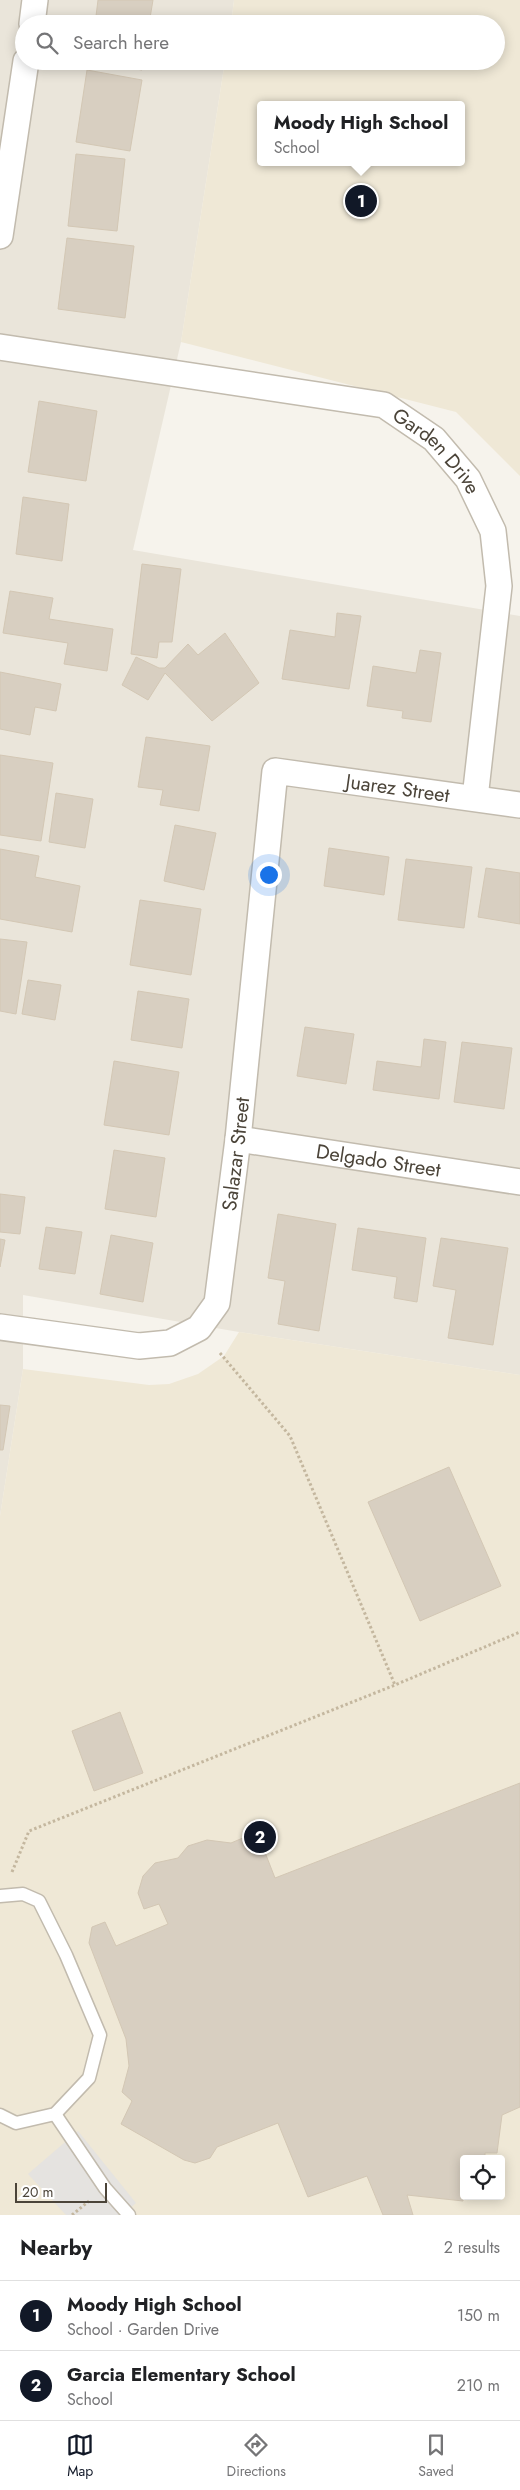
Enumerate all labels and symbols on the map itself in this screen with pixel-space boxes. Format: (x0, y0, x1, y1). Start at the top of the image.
pin: 1 (345, 182, 377, 220)
street label: Garden Drive (387, 400, 488, 499)
street label: Juarez Street (341, 766, 452, 810)
your location (256, 862, 282, 888)
street label: Salazar Street (214, 1096, 257, 1213)
street label: Delgado Street (314, 1137, 443, 1184)
pin: 2 (244, 1818, 276, 1856)
scale bar (15, 2180, 108, 2203)

